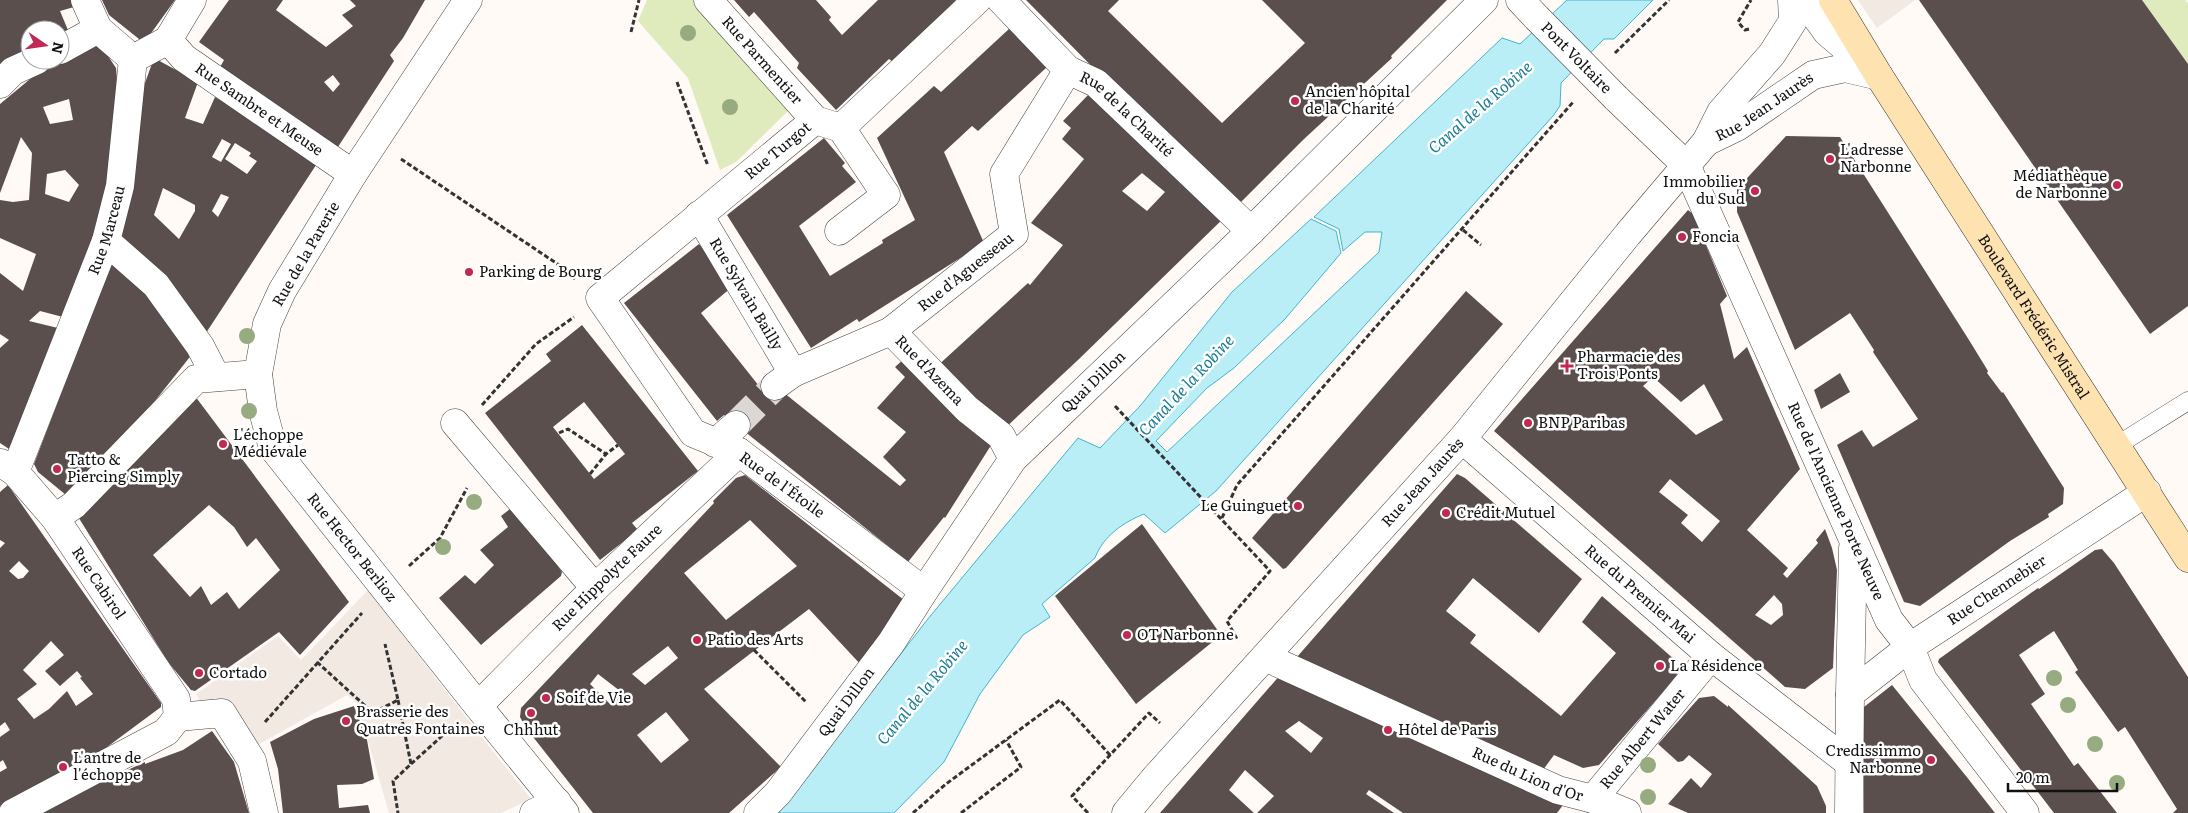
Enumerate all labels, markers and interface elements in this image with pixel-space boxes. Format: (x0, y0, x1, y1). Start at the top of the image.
street label: Rue Parmentier (717, 10, 809, 109)
street label: Pont Voltaire (1537, 16, 1618, 98)
north arrow (20, 20, 70, 70)
text: N (48, 40, 70, 56)
water label: Canal de la Robine (1422, 54, 1537, 158)
street label: Rue Sambre et Meuse (191, 56, 329, 161)
street label: Rue de la Charité (1076, 64, 1180, 162)
street label: Rue Jean Jaurès (1711, 65, 1817, 146)
place label: Ancien hôpital de la Charité (1305, 79, 1410, 119)
marker: Ancien hôpital de la Charité (1289, 95, 1301, 107)
street label: Rue Turgot (739, 115, 815, 184)
place label: L'adresse Narbonne (1840, 137, 1912, 177)
marker: L'adresse Narbonne (1824, 153, 1836, 165)
place label: Médiathèque de Narbonne (2013, 163, 2107, 203)
place label: Immobilier du Sud (1663, 169, 1745, 209)
marker: Médiathèque de Narbonne (2111, 179, 2123, 191)
street label: Rue Marceau (81, 182, 130, 278)
marker: Immobilier du Sud (1749, 185, 1761, 197)
street label: Rue de la Parerie (265, 196, 344, 310)
place label: Foncia (1692, 224, 1741, 247)
street label: Rue d'Aguesseau (912, 225, 1018, 316)
street label: Boulevard Frédéric Mistral (1973, 229, 2096, 403)
marker: Foncia (1676, 231, 1688, 243)
street label: Rue Sylvain Bailly (705, 232, 790, 354)
place label: Parking de Bourg (479, 259, 602, 282)
marker: Parking de Bourg (463, 266, 475, 278)
water label: Canal de la Robine (1132, 328, 1239, 440)
street label: Rue d'Azema (891, 329, 971, 410)
street label: Quai Dillon (1055, 344, 1130, 418)
place label: Pharmacie des Trois Ponts (1577, 344, 1680, 384)
marker: Pharmacie des Trois Ponts (1561, 360, 1573, 372)
street label: Rue de l'Ancienne Porte Neuve (1783, 398, 1892, 604)
place label: BNP Paribas (1538, 410, 1625, 433)
marker: BNP Paribas (1522, 417, 1534, 429)
place label: L'échoppe Médiévale (233, 422, 307, 462)
street label: Rue Jean Jaurès (1375, 432, 1468, 531)
marker: L'échoppe Médiévale (217, 438, 229, 450)
street label: Rue de l'Étoile (735, 445, 831, 523)
place label: Tatto & Piercing Simply (67, 447, 180, 487)
marker: Tatto & Piercing Simply (51, 463, 63, 475)
street label: Rue Hector Berlioz (303, 487, 404, 606)
place label: Le Guinguet (1200, 493, 1288, 516)
marker: Le Guinguet (1292, 500, 1304, 512)
place label: Crédit Mutuel (1456, 500, 1555, 523)
marker: Crédit Mutuel (1440, 507, 1452, 519)
street label: Rue Hippolyte Faure (546, 518, 666, 636)
street label: Rue du Premier Mai (1580, 538, 1702, 648)
street label: Rue Cabirol (67, 541, 132, 623)
street label: Rue Chennebier (1942, 548, 2050, 630)
place label: OT Narbonne (1137, 622, 1234, 645)
place label: Patio des Arts (707, 627, 803, 650)
marker: OT Narbonne (1121, 629, 1133, 641)
water label: Canal de la Robine (870, 633, 973, 749)
marker: Patio des Arts (691, 634, 703, 646)
place label: La Résidence (1670, 653, 1762, 676)
place label: Cortado (209, 660, 267, 683)
marker: La Résidence (1654, 660, 1666, 672)
street label: Quai Dillon (811, 662, 879, 741)
marker: Cortado (193, 667, 205, 679)
street label: Rue Albert Water (1593, 683, 1690, 793)
place label: Soif de Vie (556, 685, 631, 708)
marker: Soif de Vie (540, 692, 552, 704)
place label: Brasserie des Quatres Fontaines (356, 699, 485, 739)
marker: Chhhut (525, 707, 537, 719)
marker: Brasserie des Quatres Fontaines (340, 715, 352, 727)
place label: Chhhut (504, 717, 558, 740)
place label: Hôtel de Paris (1398, 717, 1496, 740)
marker: Hôtel de Paris (1382, 724, 1394, 736)
place label: Credissimmo Narbonne (1825, 738, 1921, 778)
street label: Rue du Lion d'Or (1469, 740, 1586, 806)
place label: L'antre de l'échoppe (73, 745, 142, 785)
marker: Credissimmo Narbonne (1925, 754, 1937, 766)
scale bar (2008, 760, 2117, 792)
marker: L'antre de l'échoppe (57, 761, 69, 773)
text: 20 m (2016, 765, 2050, 788)

